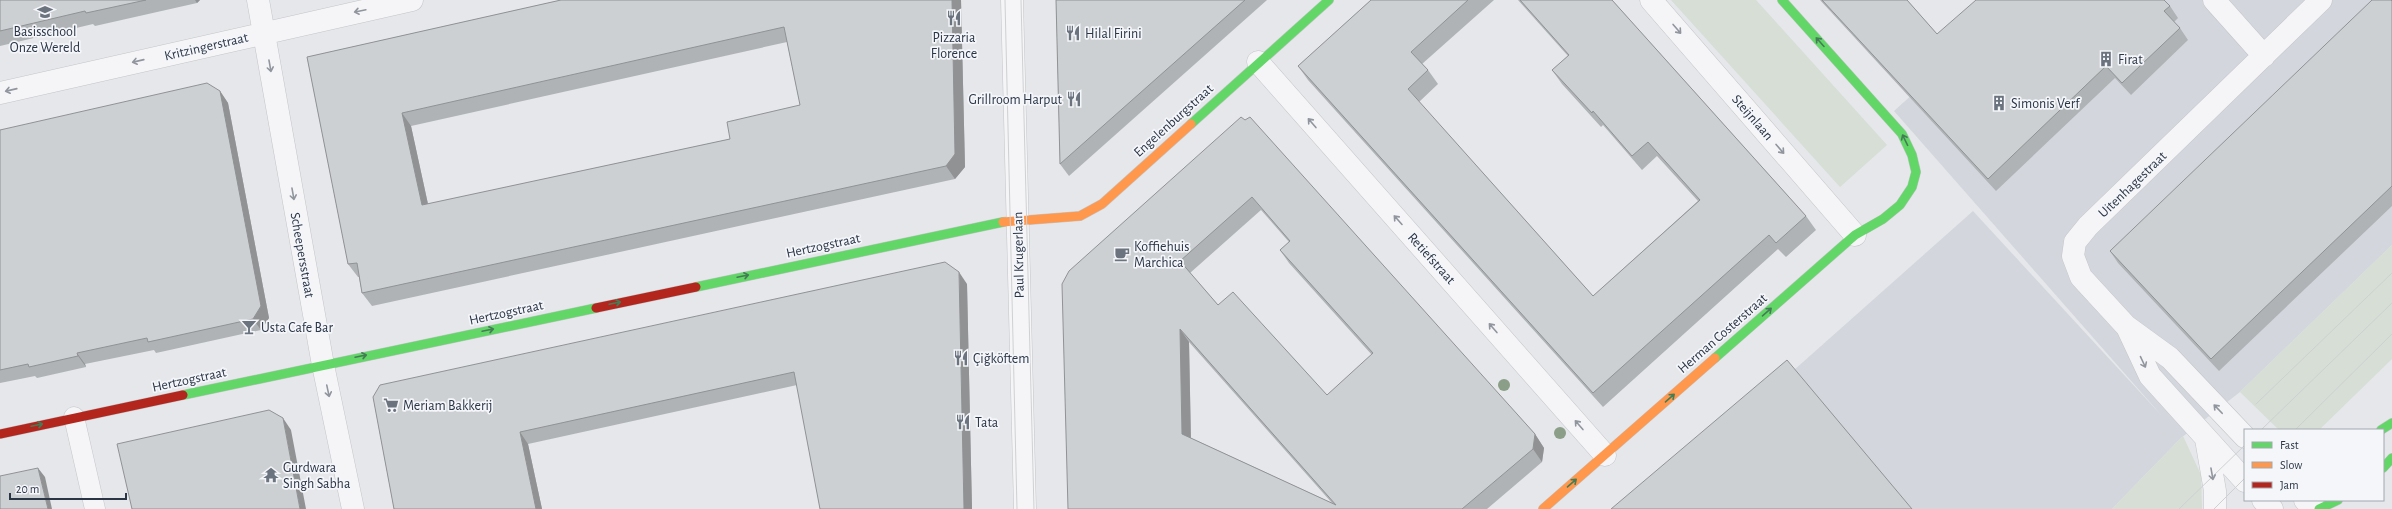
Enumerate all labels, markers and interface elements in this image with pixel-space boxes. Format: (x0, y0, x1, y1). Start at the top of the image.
school or university icon: Basisschool Onze Wereld (36, 3, 54, 21)
one-way arrow (354, 8, 367, 16)
restaurant icon: Pizzaria Florence (945, 9, 963, 27)
restaurant icon: Hilal Firini (1064, 24, 1082, 42)
one-way arrow (1672, 24, 1681, 35)
place label: Basisschool Onze Wereld (10, 25, 80, 55)
place label: Hilal Firini (1085, 27, 1142, 41)
street label: Kritzingerstraat (163, 30, 250, 63)
place label: Pizzaria Florence (931, 31, 977, 61)
one-way arrow (1815, 37, 1824, 47)
building icon: Firat (2097, 50, 2115, 68)
place label: Firat (2118, 53, 2143, 67)
one-way arrow (131, 58, 144, 66)
one-way arrow (266, 59, 274, 72)
street label: Engelenburgstraat (1131, 81, 1216, 160)
one-way arrow (5, 87, 18, 95)
restaurant icon: Grillroom Harput (1065, 90, 1083, 108)
street label: Steijnlaan (1729, 92, 1776, 143)
place label: Grillroom Harput (969, 93, 1063, 107)
building icon: Simonis Verf (1990, 94, 2008, 112)
place label: Simonis Verf (2011, 97, 2080, 111)
one-way arrow (1307, 117, 1316, 128)
one-way arrow (1901, 134, 1908, 146)
one-way arrow (1776, 143, 1785, 154)
street label: Uitenhagestraat (2096, 149, 2170, 221)
one-way arrow (289, 187, 297, 200)
street label: Scheepersstraat (288, 211, 317, 300)
street label: Paul Krugerlaan (1011, 211, 1027, 298)
one-way arrow (1393, 215, 1403, 225)
street label: Retiefstraat (1405, 230, 1458, 287)
street label: Hertzogstraat (785, 231, 862, 261)
place label: Koffiehuis Marchica (1134, 240, 1189, 270)
cafe icon: Koffiehuis Marchica (1113, 245, 1131, 263)
one-way arrow (736, 272, 749, 280)
street label: Herman Costerstraat (1675, 291, 1770, 376)
street label: Hertzogstraat (468, 298, 545, 328)
one-way arrow (608, 299, 621, 307)
one-way arrow (1762, 307, 1773, 316)
bar icon: Usta Cafe Bar (240, 318, 258, 336)
place label: Usta Cafe Bar (261, 321, 333, 335)
one-way arrow (1489, 323, 1498, 333)
one-way arrow (481, 325, 494, 333)
restaurant icon: Çiğköftem (952, 349, 970, 367)
one-way arrow (354, 352, 367, 360)
place label: Çiğköftem (973, 352, 1030, 366)
one-way arrow (2140, 355, 2147, 367)
street label: Hertzogstraat (151, 365, 228, 395)
one-way arrow (325, 384, 333, 397)
one-way arrow (1665, 393, 1675, 402)
supermarket icon: Meriam Bakkerij (382, 396, 400, 414)
place label: Meriam Bakkerij (403, 399, 493, 413)
one-way arrow (2213, 404, 2222, 414)
restaurant icon: Tata (954, 413, 972, 431)
place label: Tata (975, 416, 999, 430)
one-way arrow (30, 421, 43, 429)
one-way arrow (1575, 421, 1584, 431)
legend (2244, 429, 2384, 501)
text: Fast (2280, 439, 2299, 451)
text: Slow (2280, 459, 2302, 471)
place label: Gurdwara Singh Sabha (283, 461, 351, 491)
temple icon: Gurdwara Singh Sabha (262, 466, 280, 484)
one-way arrow (2209, 467, 2217, 480)
scale bar (10, 475, 126, 501)
one-way arrow (1567, 479, 1577, 488)
text: Jam (2280, 479, 2299, 491)
text: 20 m (16, 483, 39, 495)

